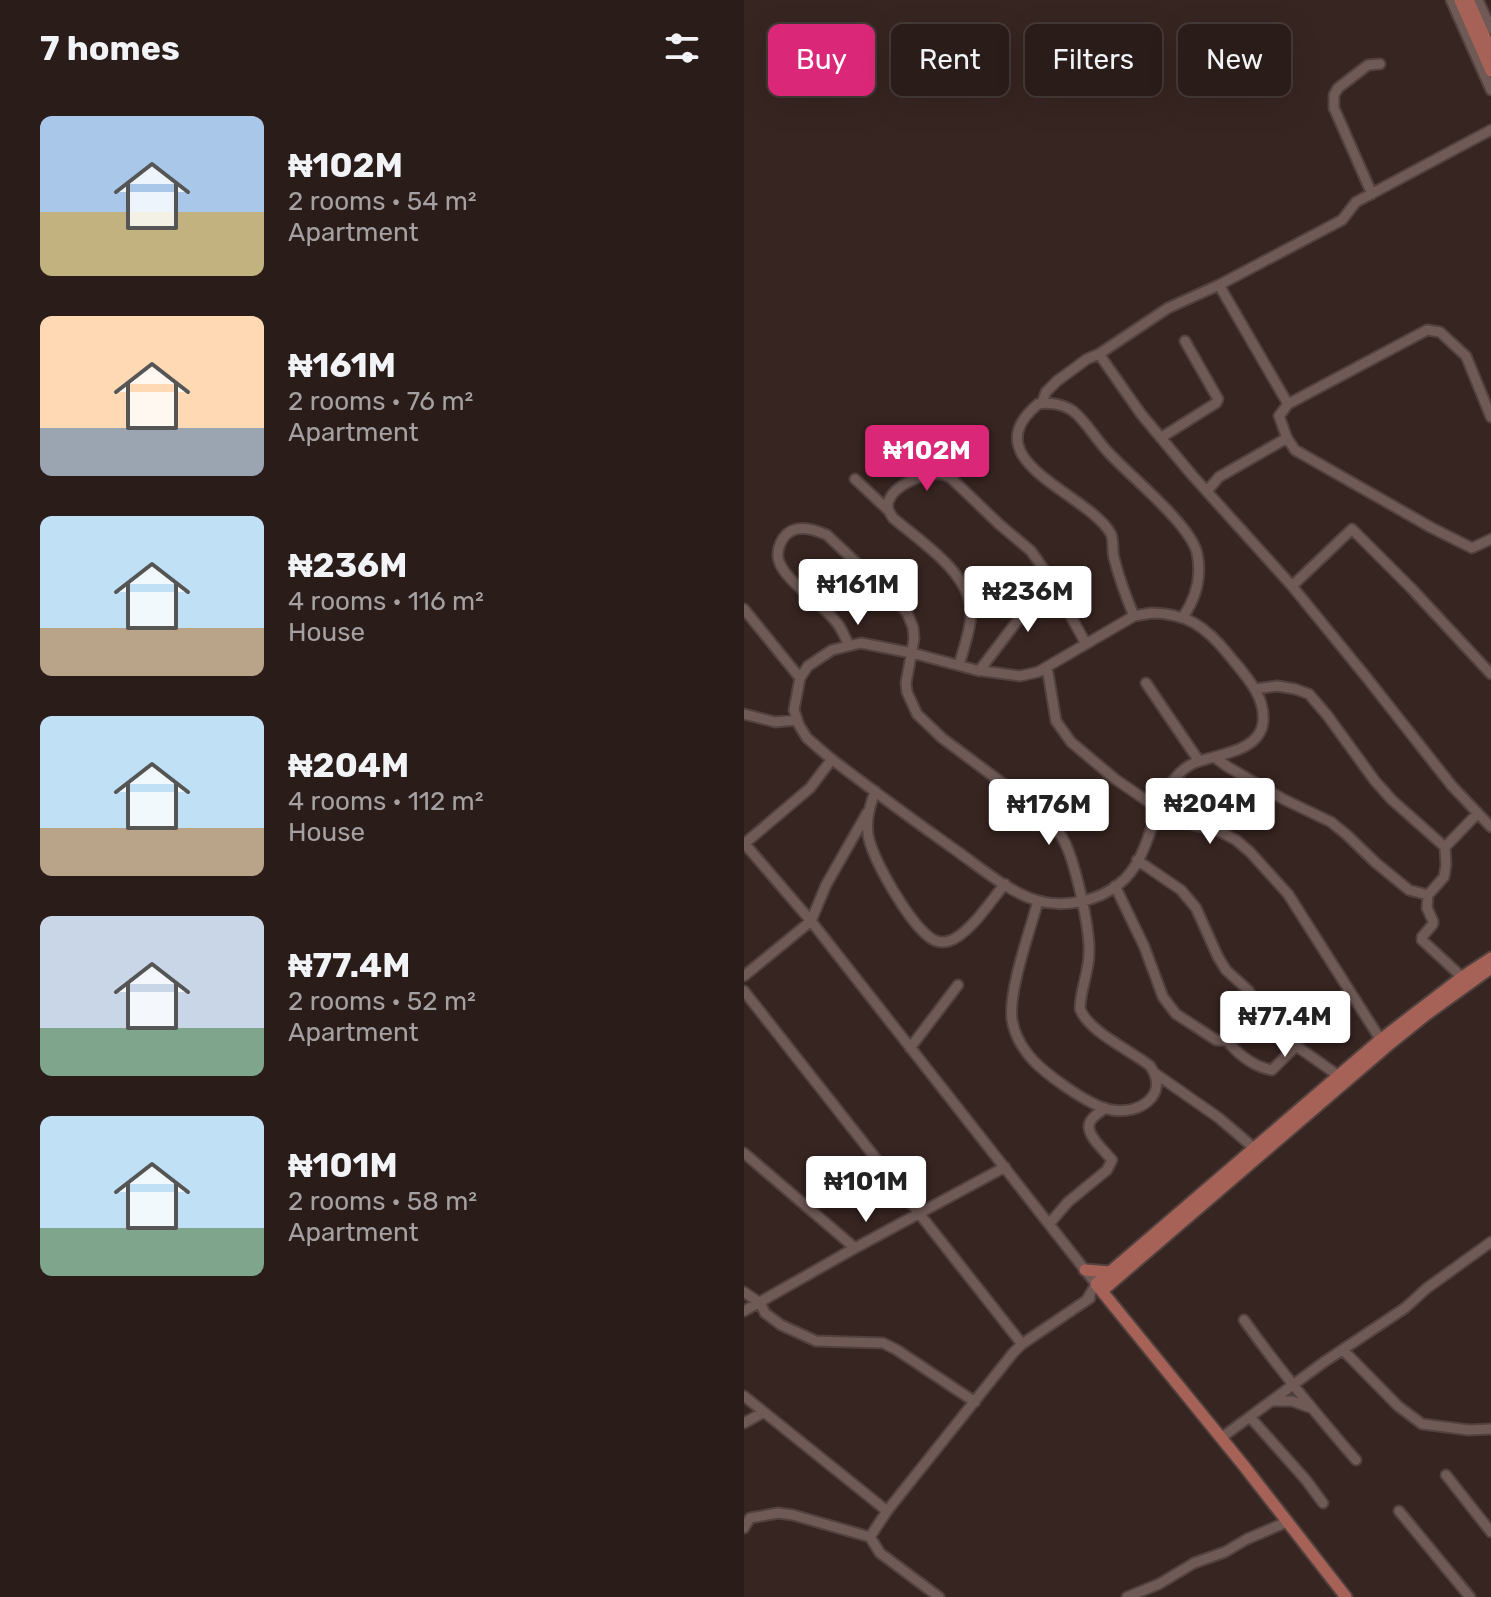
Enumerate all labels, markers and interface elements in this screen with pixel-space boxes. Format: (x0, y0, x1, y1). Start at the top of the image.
chip: Buy (768, 24, 875, 96)
chip: Rent (891, 24, 1009, 96)
chip: Filters (1025, 24, 1162, 96)
chip: New (1178, 24, 1291, 96)
icon: filters (660, 26, 704, 70)
text: 7 homes (40, 28, 180, 69)
text: ₦102M (288, 145, 403, 186)
icon: home (104, 148, 200, 244)
text: 2 rooms · 54 m² (288, 186, 477, 217)
text: Apartment (288, 217, 419, 248)
text: ₦161M (288, 345, 396, 386)
icon: home (104, 348, 200, 444)
text: 2 rooms · 76 m² (288, 386, 473, 417)
text: Apartment (288, 417, 419, 448)
pin: ₦102M (871, 425, 983, 493)
text: ₦102M (883, 435, 971, 466)
text: ₦236M (288, 545, 407, 586)
icon: home (104, 548, 200, 644)
pin: ₦161M (802, 559, 914, 627)
pin: ₦236M (972, 566, 1084, 634)
text: ₦161M (817, 569, 899, 600)
text: ₦236M (982, 576, 1074, 607)
text: 4 rooms · 116 m² (288, 586, 484, 617)
text: House (288, 617, 365, 648)
text: ₦204M (288, 745, 409, 786)
icon: home (104, 748, 200, 844)
pin: ₦204M (1154, 778, 1266, 846)
pin: ₦176M (993, 779, 1105, 847)
text: 4 rooms · 112 m² (288, 786, 484, 817)
text: ₦204M (1164, 788, 1256, 819)
text: ₦176M (1007, 789, 1091, 820)
text: House (288, 817, 365, 848)
text: ₦77.4M (288, 945, 410, 986)
icon: home (104, 948, 200, 1044)
text: 2 rooms · 52 m² (288, 986, 476, 1017)
pin: ₦77.4M (1220, 991, 1350, 1059)
text: ₦77.4M (1238, 1001, 1332, 1032)
text: Apartment (288, 1017, 419, 1048)
text: ₦101M (288, 1145, 398, 1186)
icon: home (104, 1148, 200, 1244)
pin: ₦101M (810, 1156, 922, 1224)
text: ₦101M (824, 1166, 908, 1197)
text: 2 rooms · 58 m² (288, 1186, 477, 1217)
text: Apartment (288, 1217, 419, 1248)

